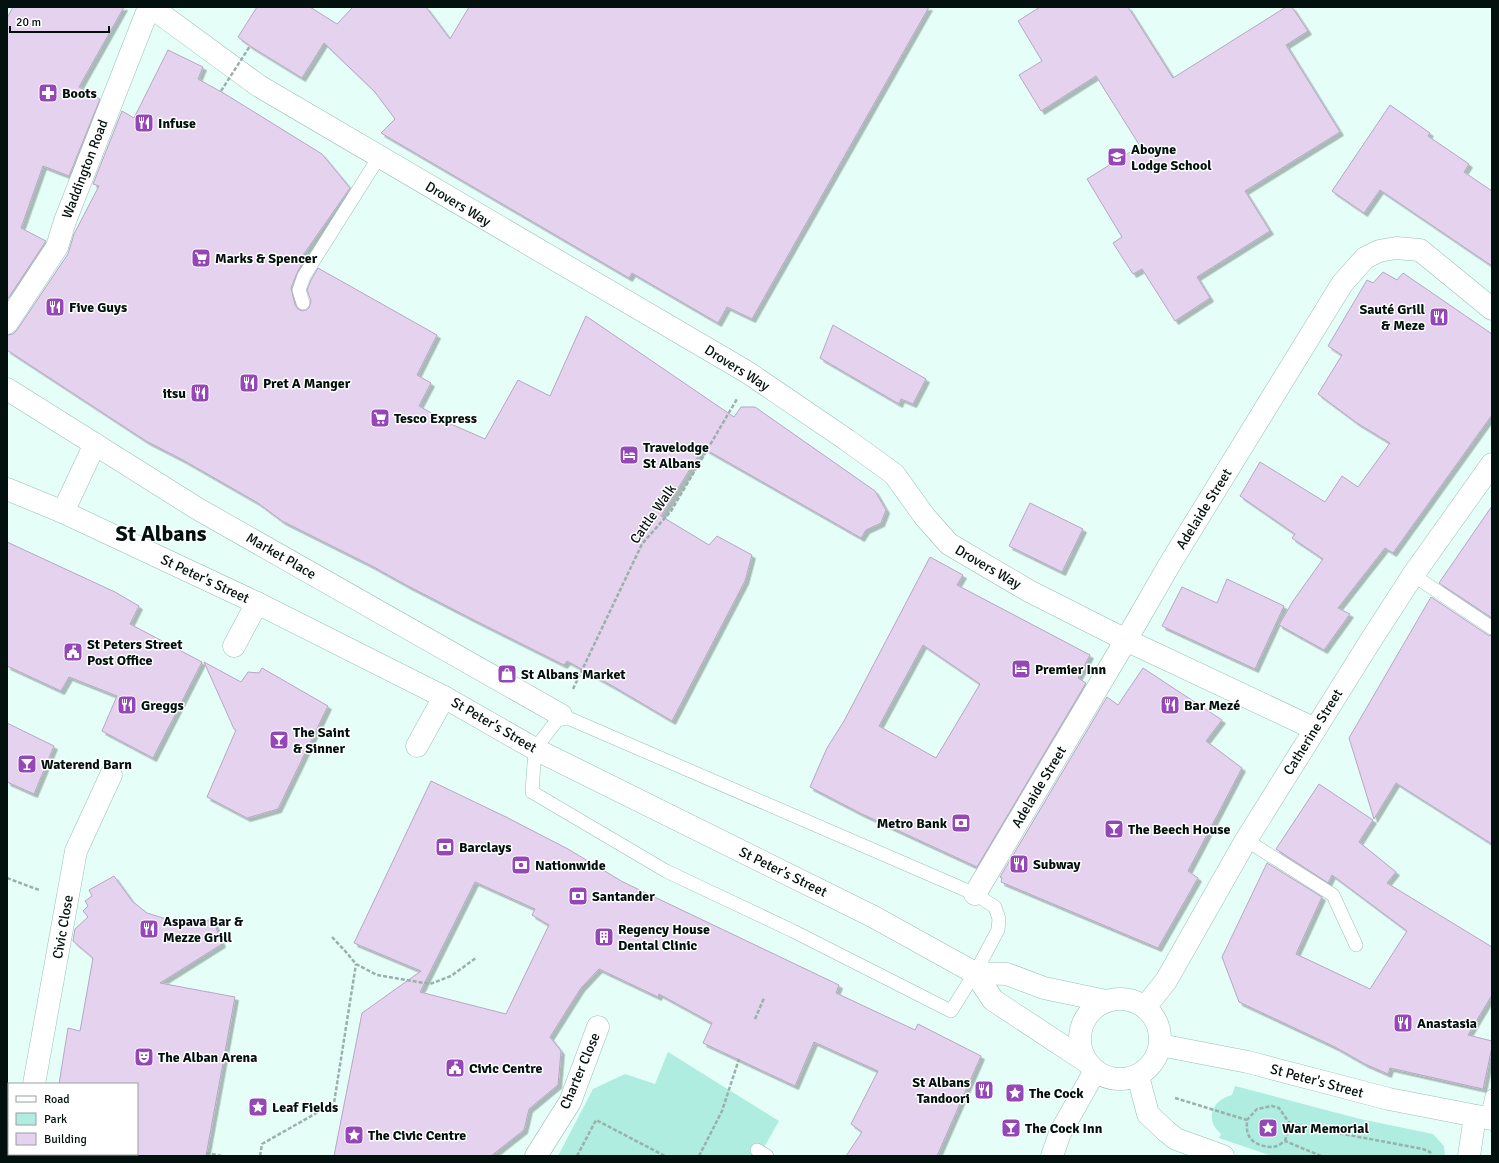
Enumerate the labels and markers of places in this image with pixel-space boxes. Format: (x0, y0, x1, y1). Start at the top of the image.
pharmacy icon: Boots (37, 82, 59, 104)
place label: Boots (62, 85, 97, 102)
restaurant icon: Infuse (133, 112, 155, 134)
place label: Infuse (158, 115, 196, 132)
place label: Aboyne Lodge School (1131, 141, 1212, 174)
school or university icon: Aboyne Lodge School (1106, 146, 1128, 168)
supermarket icon: Marks & Spencer (190, 247, 212, 269)
place label: Marks & Spencer (215, 250, 318, 267)
restaurant icon: Five Guys (44, 296, 66, 318)
place label: Five Guys (69, 299, 127, 316)
place label: Sauté Grill & Meze (1359, 301, 1426, 334)
restaurant icon: Sauté Grill & Meze (1428, 306, 1450, 328)
restaurant icon: Pret A Manger (238, 372, 260, 394)
place label: Pret A Manger (263, 375, 351, 392)
restaurant icon: itsu (189, 382, 211, 404)
place label: itsu (163, 385, 186, 402)
supermarket icon: Tesco Express (369, 407, 391, 429)
place label: Tesco Express (394, 410, 477, 427)
place label: Travelodge St Albans (643, 439, 709, 472)
hotel icon: Travelodge St Albans (618, 444, 640, 466)
place label: St Peters Street Post Office (87, 636, 183, 669)
public building icon: St Peters Street Post Office (62, 641, 84, 663)
hotel icon: Premier Inn (1010, 658, 1032, 680)
place label: Premier Inn (1035, 661, 1107, 678)
shop icon: St Albans Market (496, 663, 518, 685)
place label: St Albans Market (521, 666, 626, 683)
restaurant icon: Greggs (116, 694, 138, 716)
restaurant icon: Bar Mezé (1159, 694, 1181, 716)
place label: Greggs (141, 697, 184, 714)
place label: Bar Mezé (1184, 697, 1240, 714)
place label: The Saint & Sinner (293, 724, 351, 757)
bar icon: The Saint & Sinner (268, 729, 290, 751)
bar icon: Waterend Barn (16, 753, 38, 775)
place label: Waterend Barn (41, 756, 132, 773)
bank icon: Metro Bank (950, 812, 972, 834)
place label: Metro Bank (877, 815, 948, 832)
bar icon: The Beech House (1103, 818, 1125, 840)
place label: The Beech House (1128, 821, 1230, 838)
bank icon: Barclays (434, 836, 456, 858)
place label: Barclays (459, 839, 511, 856)
restaurant icon: Subway (1008, 853, 1030, 875)
bank icon: Nationwide (510, 854, 532, 876)
place label: Subway (1033, 856, 1080, 873)
place label: Nationwide (535, 857, 606, 874)
bank icon: Santander (567, 885, 589, 907)
place label: Santander (592, 888, 655, 905)
place label: Aspava Bar & Mezze Grill (163, 913, 244, 946)
restaurant icon: Aspava Bar & Mezze Grill (138, 918, 160, 940)
place label: Regency House Dental Clinic (618, 921, 710, 954)
building icon: Regency House Dental Clinic (593, 926, 615, 948)
restaurant icon: Anastasia (1392, 1012, 1414, 1034)
place label: Anastasia (1417, 1015, 1477, 1032)
theatre icon: The Alban Arena (133, 1046, 155, 1068)
place label: The Alban Arena (158, 1049, 257, 1066)
public building icon: Civic Centre (444, 1057, 466, 1079)
place label: Civic Centre (469, 1060, 543, 1077)
place label: St Albans Tandoori (912, 1074, 970, 1107)
restaurant icon: St Albans Tandoori (973, 1079, 995, 1101)
place icon: The Cock (1004, 1082, 1026, 1104)
place label: The Cock (1029, 1085, 1084, 1102)
place icon: Leaf Fields (247, 1096, 269, 1118)
place label: Leaf Fields (272, 1099, 338, 1116)
bar icon: The Cock Inn (1000, 1117, 1022, 1139)
place icon: War Memorial (1257, 1117, 1279, 1139)
place label: The Cock Inn (1025, 1120, 1103, 1137)
place label: War Memorial (1282, 1120, 1369, 1137)
place icon: The Civic Centre (343, 1124, 365, 1146)
place label: The Civic Centre (368, 1127, 466, 1144)

